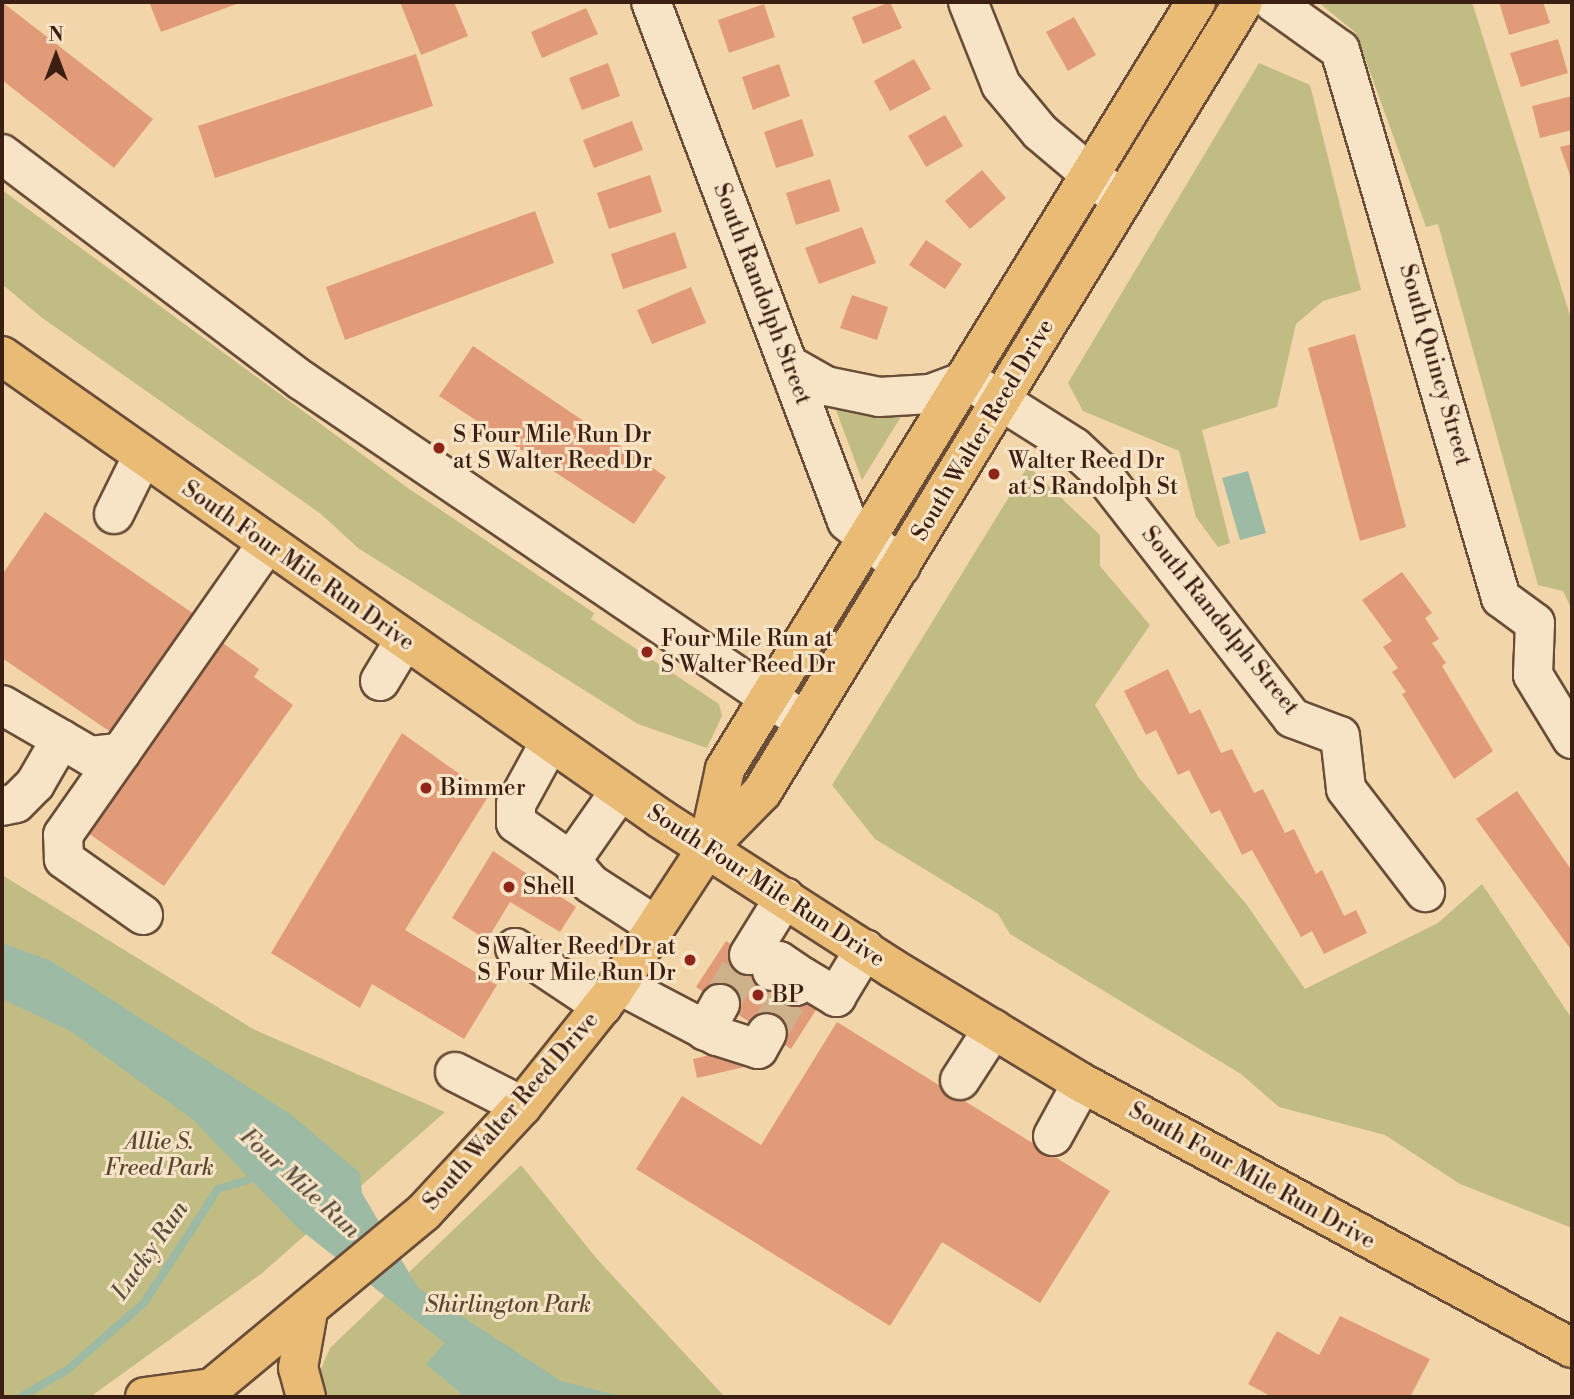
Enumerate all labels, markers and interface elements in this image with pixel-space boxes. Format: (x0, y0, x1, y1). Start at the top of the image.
north arrow (21, 21, 91, 91)
text: N (48, 23, 64, 47)
street label: South Randolph Street (707, 179, 817, 409)
street label: South Quincy Street (1393, 261, 1477, 469)
street label: South Walter Reed Drive (906, 314, 1060, 546)
place label: S Four Mile Run Dr at S Walter Reed Dr (453, 421, 652, 475)
marker: S Four Mile Run Dr at S Walter Reed Dr (431, 440, 447, 456)
place label: Walter Reed Dr at S Randolph St (1008, 447, 1178, 501)
marker: Walter Reed Dr at S Randolph St (986, 466, 1002, 482)
street label: South Four Mile Run Drive (176, 475, 420, 657)
street label: South Randolph Street (1135, 521, 1305, 721)
place label: Four Mile Run at S Walter Reed Dr (661, 625, 836, 679)
marker: Four Mile Run at S Walter Reed Dr (639, 644, 655, 660)
place label: Bimmer (440, 774, 526, 802)
marker: Bimmer (418, 780, 434, 796)
street label: South Four Mile Run Drive (642, 799, 890, 973)
place label: Shell (523, 873, 575, 901)
marker: Shell (501, 879, 517, 895)
place label: S Walter Reed Dr at S Four Mile Run Dr (477, 933, 676, 987)
marker: S Walter Reed Dr at S Four Mile Run Dr (682, 952, 698, 968)
place label: BP (772, 981, 804, 1009)
marker: BP (750, 987, 766, 1003)
street label: South Walter Reed Drive (417, 1006, 605, 1216)
street label: South Four Mile Run Drive (1124, 1097, 1380, 1255)
water label: Four Mile Run (233, 1122, 365, 1246)
park label: Allie S. Freed Park (104, 1128, 214, 1182)
water label: Lucky Run (107, 1196, 195, 1306)
park label: Shirlington Park (425, 1291, 591, 1319)

